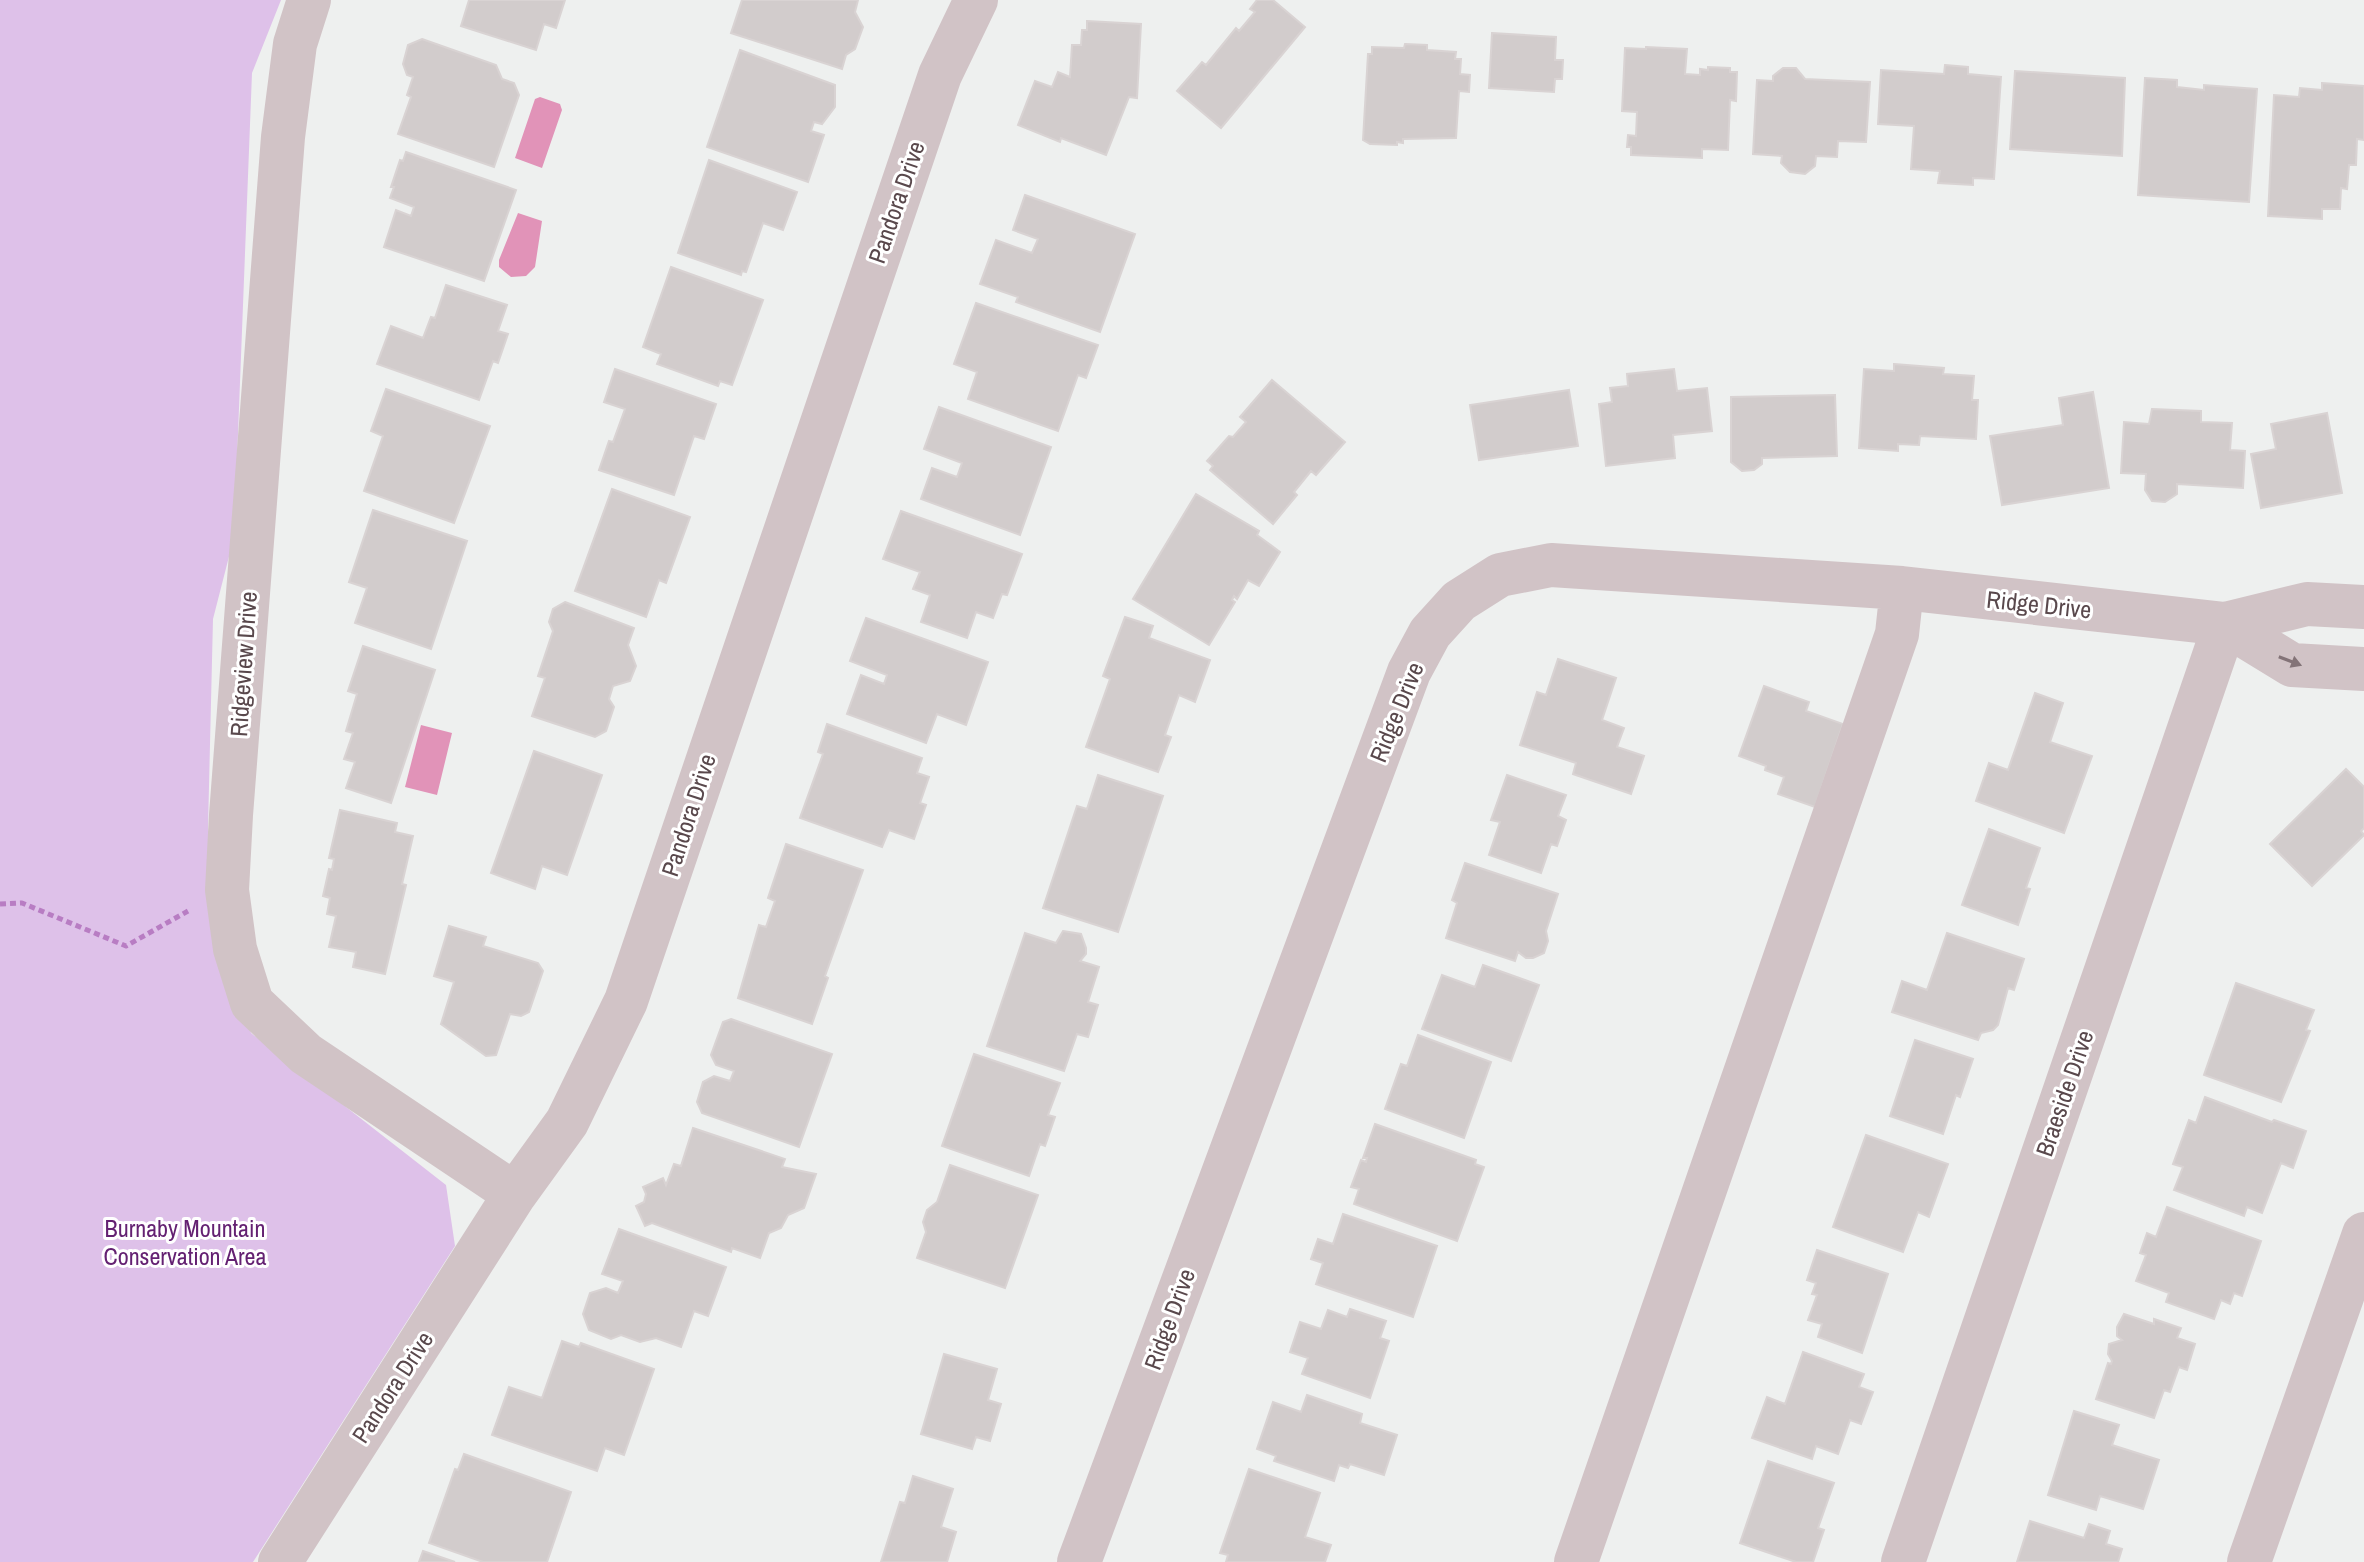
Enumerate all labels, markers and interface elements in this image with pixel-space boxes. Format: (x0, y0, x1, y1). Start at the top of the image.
street label: Pandora Drive (860, 137, 932, 267)
street label: Ridge Drive (1985, 583, 2093, 625)
street label: Ridgeview Drive (222, 590, 264, 738)
one-way arrow (2278, 655, 2302, 668)
street label: Ridge Drive (1361, 657, 1431, 767)
street label: Pandora Drive (653, 750, 723, 880)
street label: Braeside Drive (2028, 1026, 2100, 1160)
park label: Burnaby Mountain Conservation Area (103, 1212, 267, 1272)
street label: Ridge Drive (1136, 1264, 1202, 1374)
street label: Pandora Drive (344, 1325, 440, 1449)

